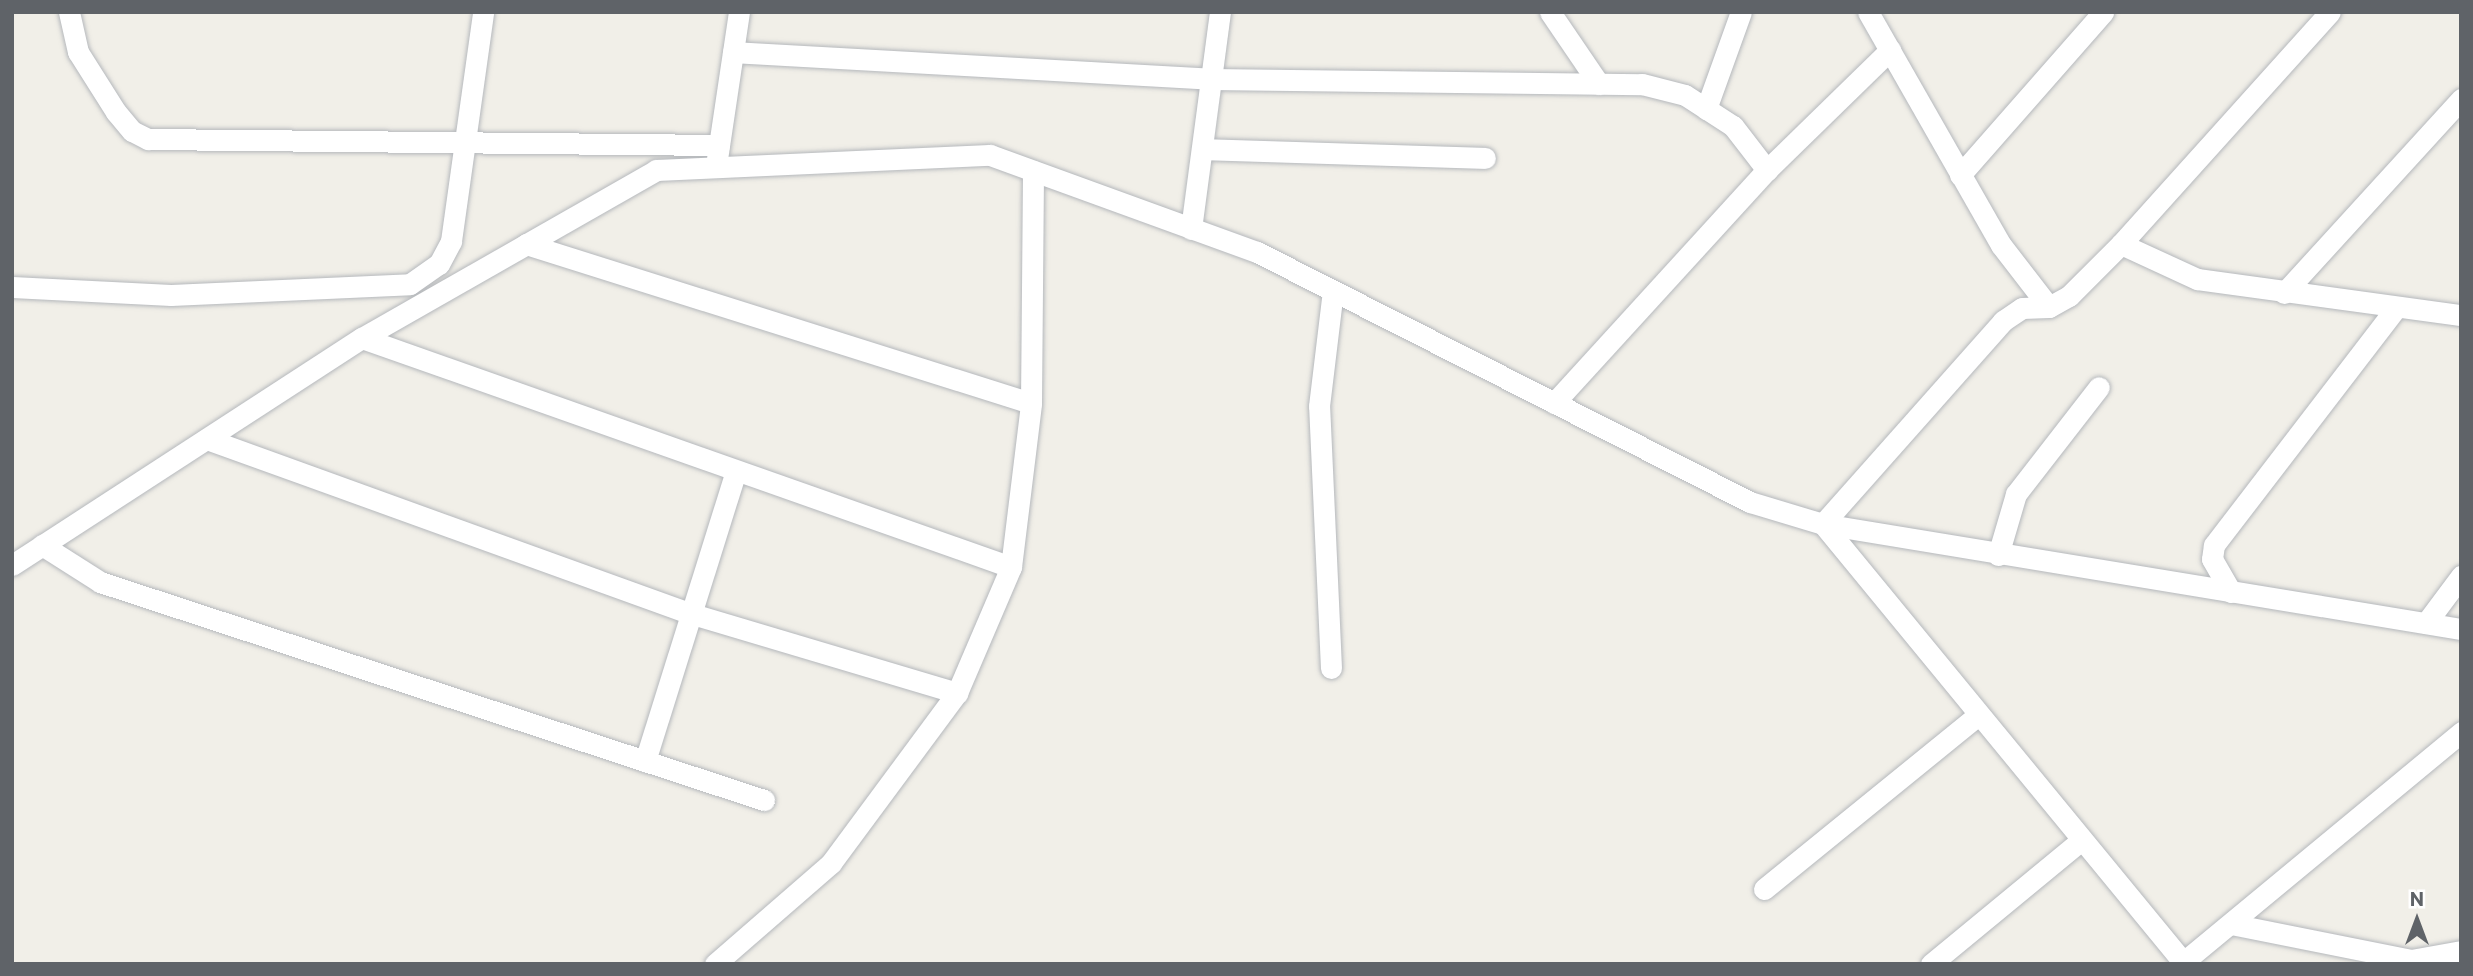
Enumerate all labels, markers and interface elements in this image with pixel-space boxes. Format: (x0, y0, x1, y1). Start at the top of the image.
north arrow (2382, 885, 2452, 955)
text: N (2410, 887, 2424, 910)

